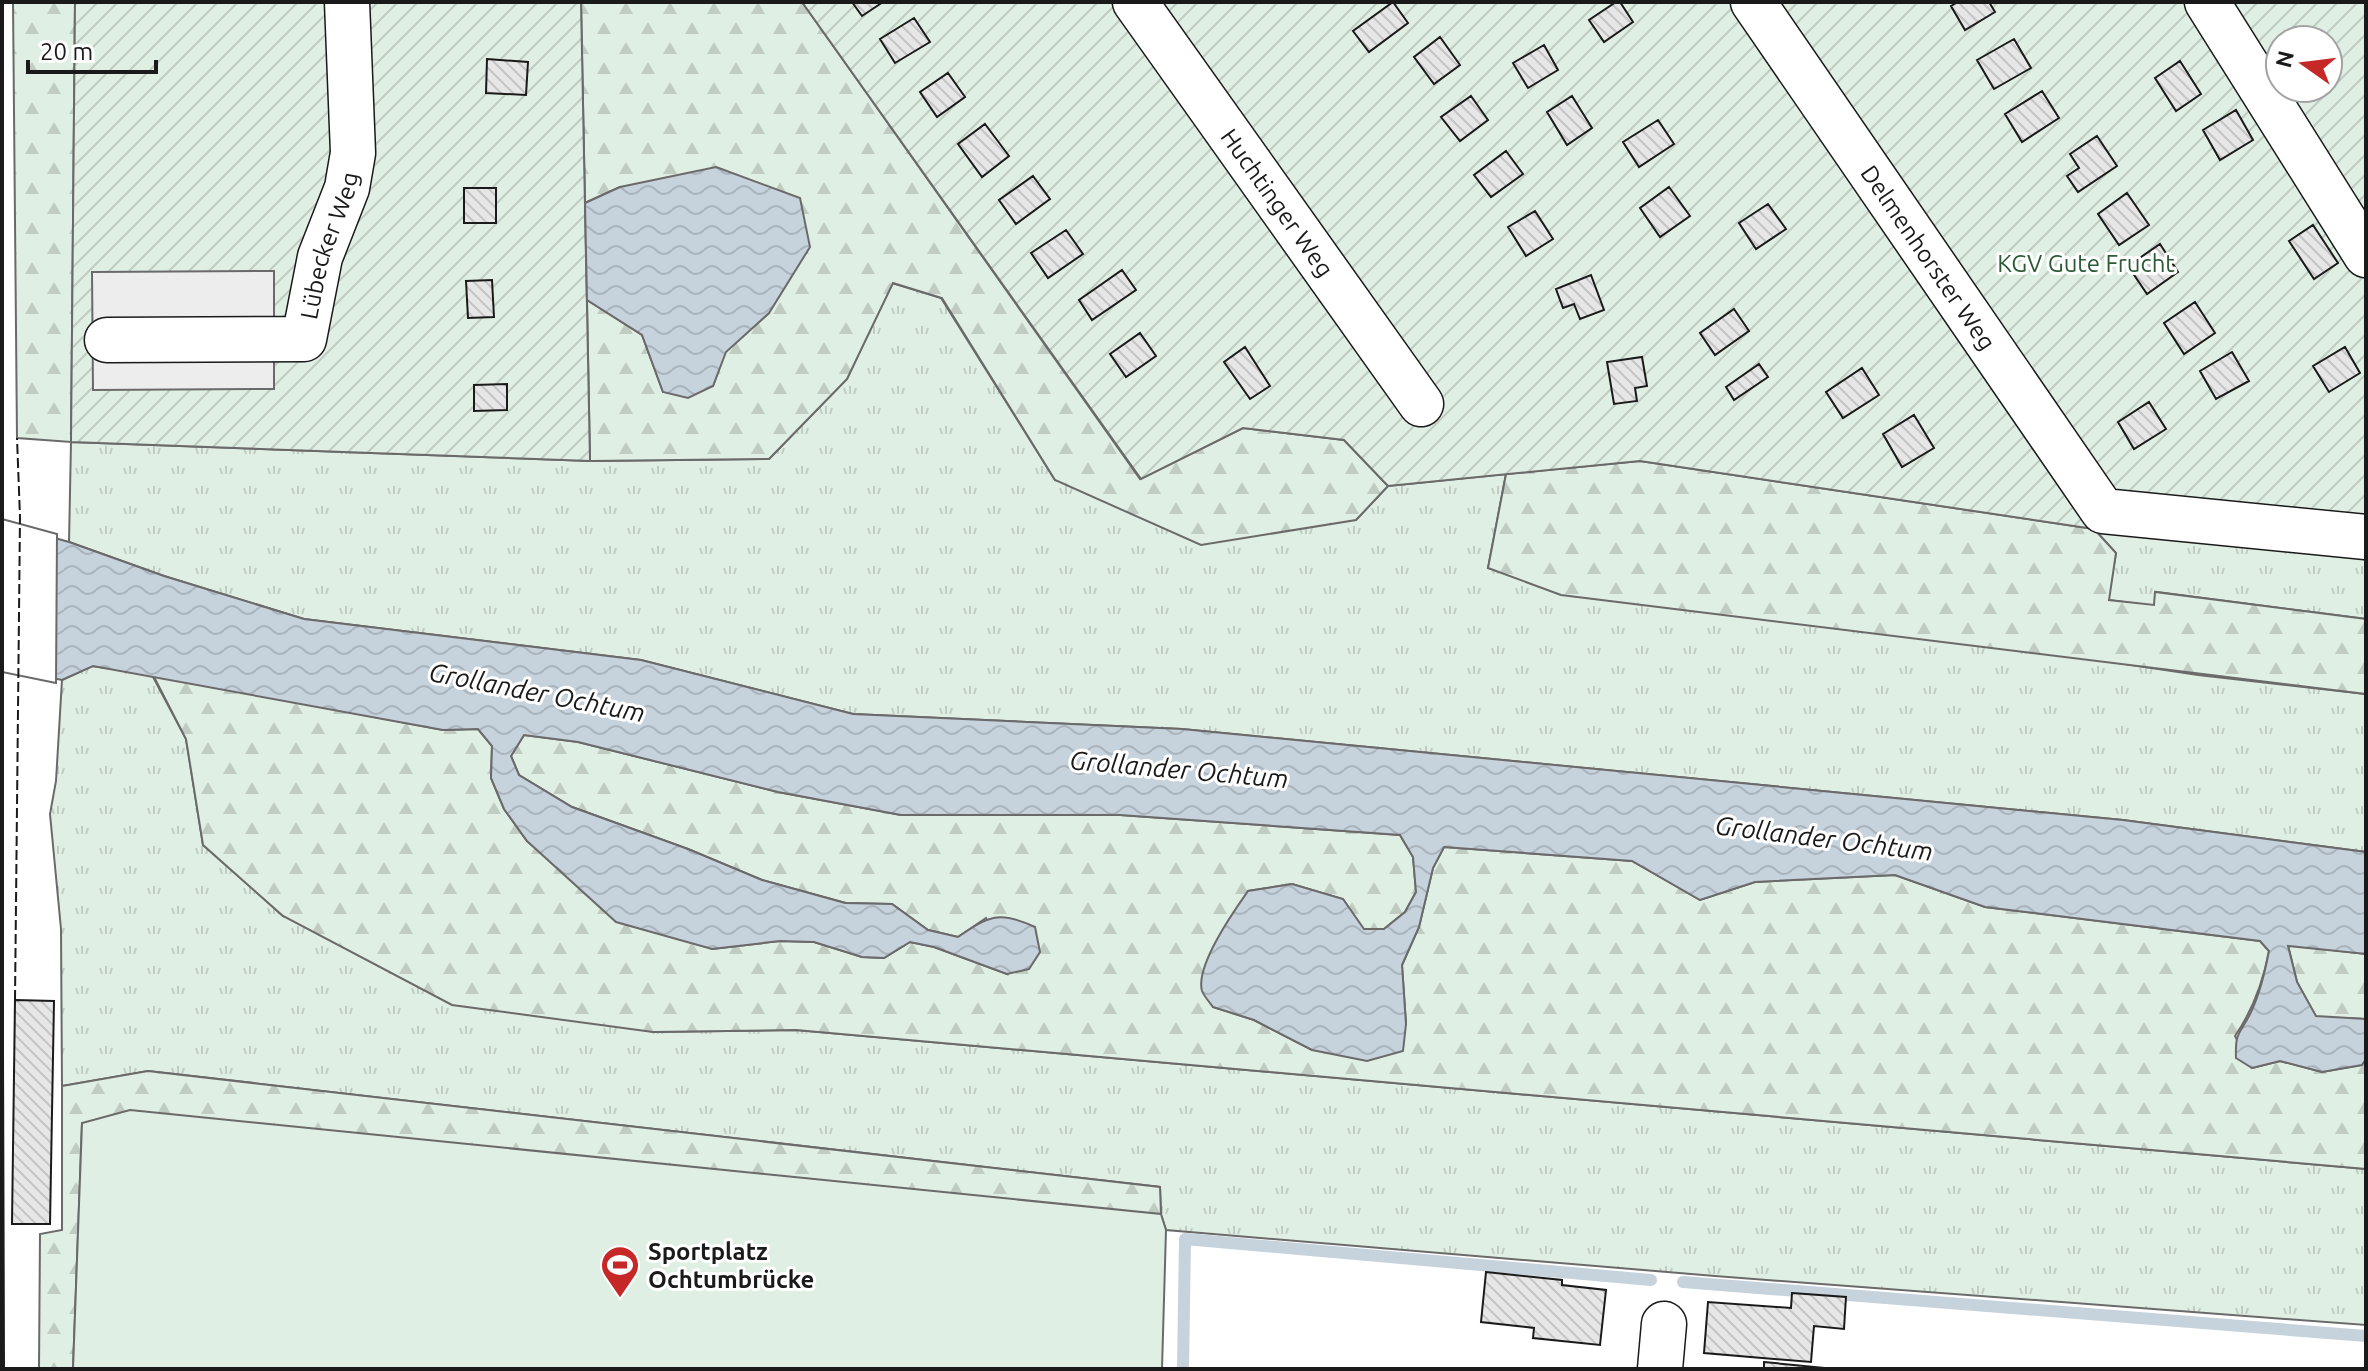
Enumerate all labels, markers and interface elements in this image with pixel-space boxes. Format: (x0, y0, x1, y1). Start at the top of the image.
scale bar (28, 24, 156, 74)
north arrow (2264, 24, 2344, 104)
text: 20 m (40, 38, 93, 65)
text: N (2270, 48, 2298, 70)
street label: Huchtinger Weg (1216, 123, 1339, 282)
street label: Delmenhorster Weg (1856, 160, 2001, 355)
street label: Lübecker Weg (295, 170, 363, 321)
park label: KGV Gute Frucht (1997, 250, 2175, 277)
water label: Grollander Ochtum (426, 657, 648, 727)
water label: Grollander Ochtum (1068, 745, 1290, 793)
water label: Grollander Ochtum (1713, 810, 1935, 866)
place label: Sportplatz Ochtumbrücke (648, 1238, 814, 1293)
sports icon: Sportplatz Ochtumbrücke (599, 1244, 641, 1299)

